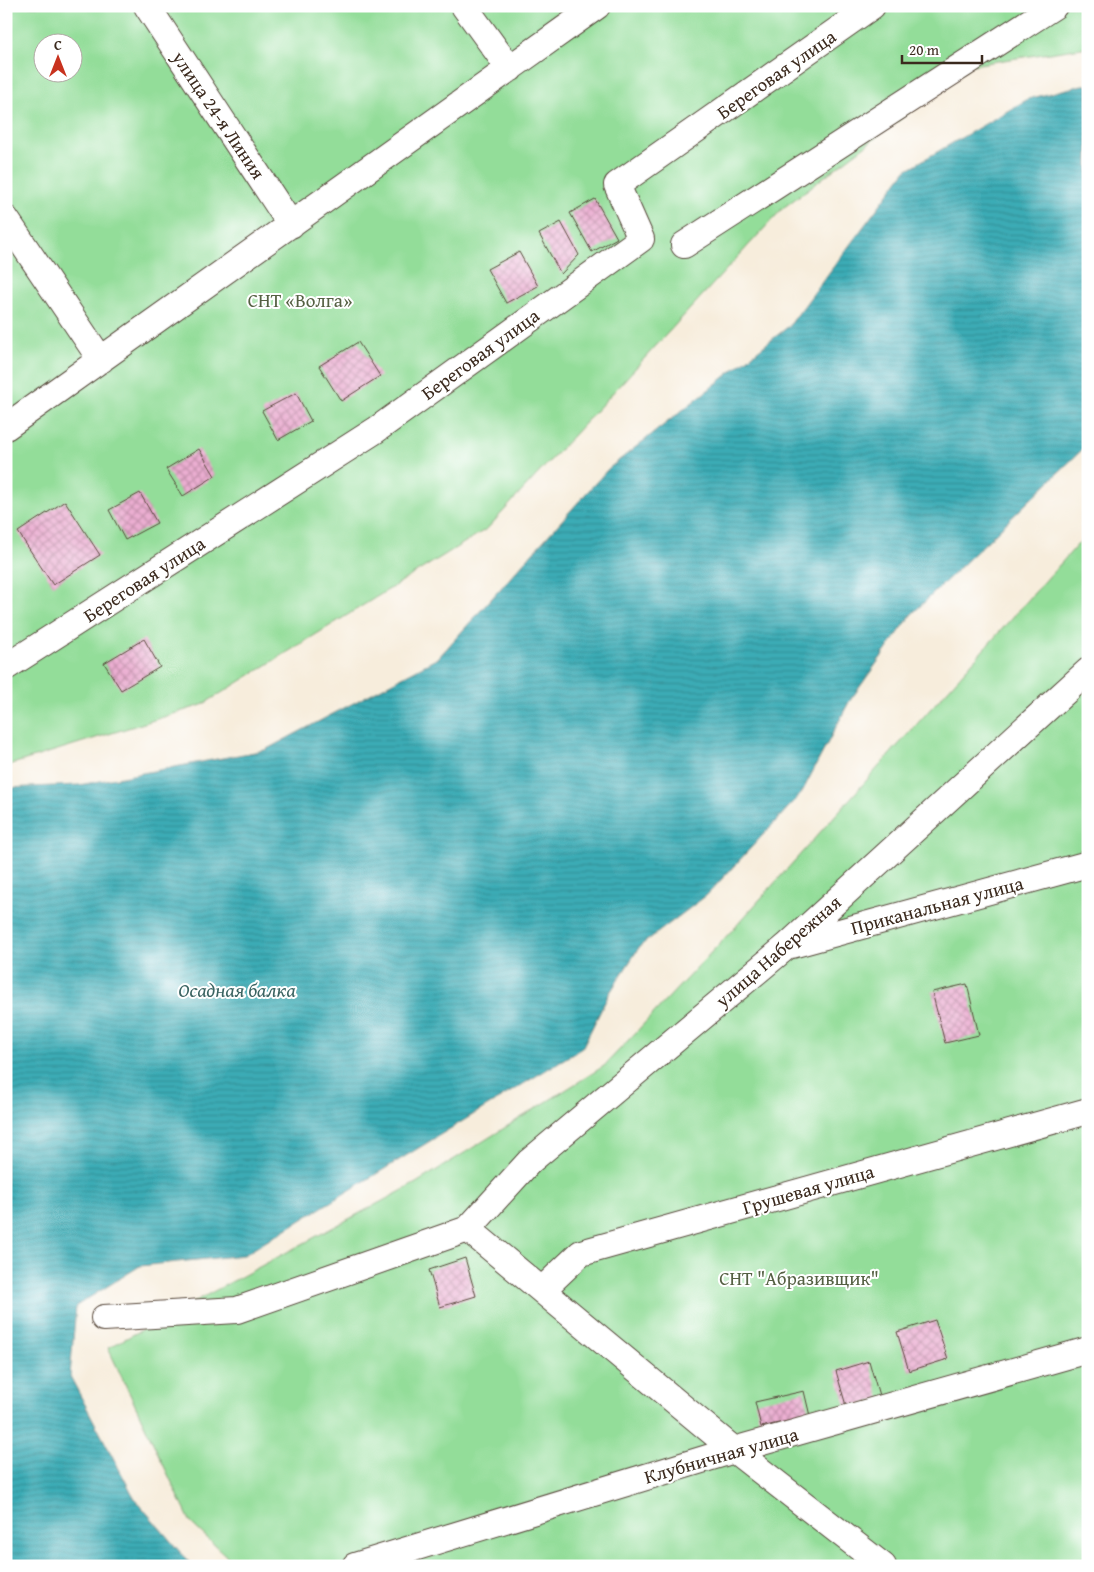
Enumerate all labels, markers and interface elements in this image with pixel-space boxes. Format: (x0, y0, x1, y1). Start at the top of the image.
street label: Береговая улица (711, 22, 841, 126)
north arrow (32, 32, 82, 82)
scale bar (902, 32, 982, 64)
text: С (54, 35, 62, 55)
text: 20 m (909, 39, 940, 60)
street label: улица 24-я Линия (165, 44, 273, 185)
park label: СНТ «Волга» (248, 286, 352, 314)
street label: Береговая улица (415, 302, 545, 406)
street label: Береговая улица (78, 529, 210, 629)
street label: Приканальная улица (848, 869, 1026, 941)
street label: улица Набережная (708, 888, 847, 1014)
water label: Осадная балка (178, 975, 296, 1004)
street label: Грушевая улица (739, 1157, 877, 1221)
park label: СНТ "Абразивщик" (719, 1264, 879, 1292)
street label: Клубничная улица (641, 1420, 801, 1490)

